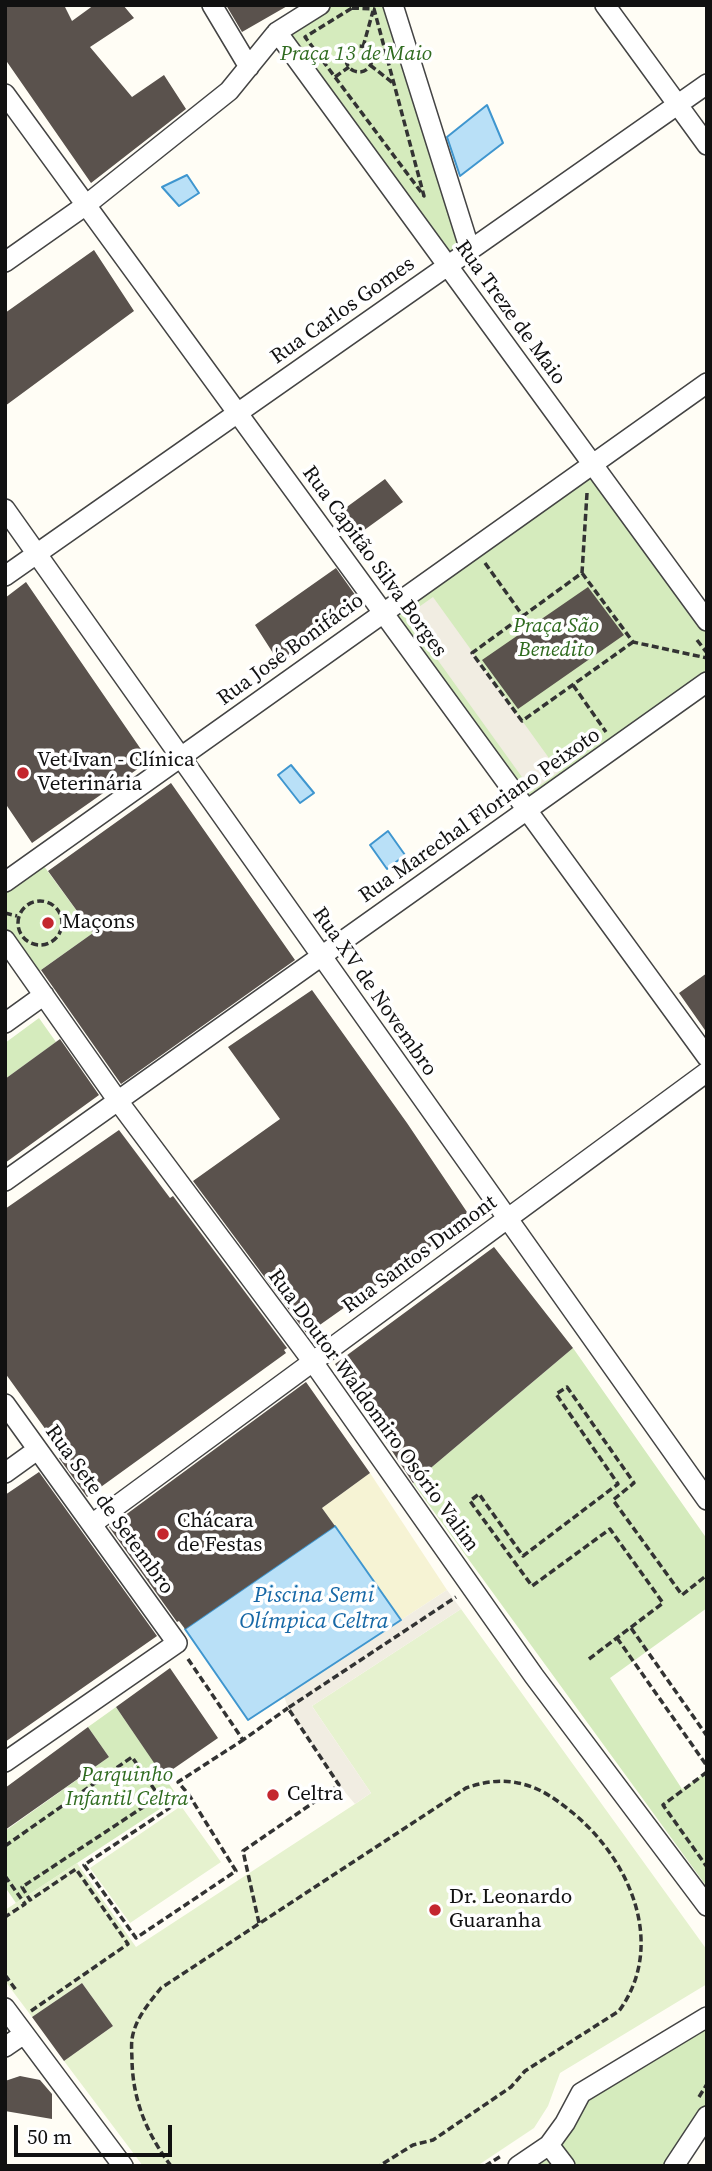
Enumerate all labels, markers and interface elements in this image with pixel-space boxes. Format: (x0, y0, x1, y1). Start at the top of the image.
park label: Praça 13 de Maio (280, 42, 432, 68)
street label: Rua Treze de Maio (449, 236, 571, 390)
street label: Rua Carlos Gomes (266, 252, 420, 370)
street label: Rua Capitão Silva Borges (296, 462, 452, 662)
street label: Rua José Bonifácio (213, 588, 369, 712)
park label: Praça São Benedito (513, 614, 599, 664)
street label: Rua Marechal Floriano Peixoto (355, 723, 605, 909)
place label: Vet Ivan - Clínica Veterinária (37, 748, 195, 798)
marker: Vet Ivan - Clínica Veterinária (15, 765, 31, 781)
street label: Rua XV de Novembro (306, 903, 442, 1081)
place label: Maçons (62, 910, 135, 936)
marker: Maçons (40, 915, 56, 931)
street label: Rua Santos Dumont (338, 1191, 502, 1319)
street label: Rua Doutor Waldomiro Osório Valim (262, 1265, 484, 1557)
street label: Rua Sete de Setembro (39, 1421, 179, 1599)
place label: Chácara de Festas (177, 1509, 262, 1559)
marker: Chácara de Festas (155, 1526, 171, 1542)
water label: Piscina Semi Olímpica Celtra (239, 1582, 389, 1636)
park label: Parquinho Infantil Celtra (65, 1763, 189, 1813)
place label: Celtra (287, 1782, 343, 1808)
marker: Celtra (265, 1787, 281, 1803)
place label: Dr. Leonardo Guaranha (449, 1885, 572, 1935)
marker: Dr. Leonardo Guaranha (427, 1902, 443, 1918)
scale bar (18, 2112, 175, 2156)
text: 50 m (27, 2122, 72, 2151)

